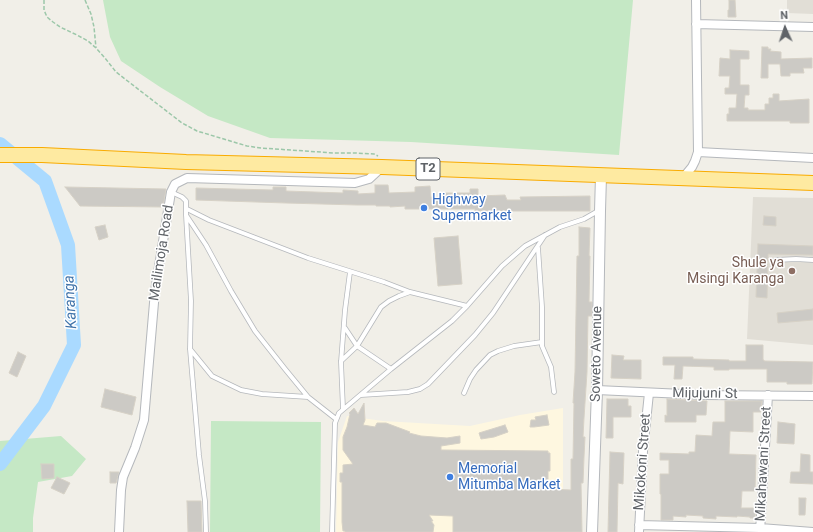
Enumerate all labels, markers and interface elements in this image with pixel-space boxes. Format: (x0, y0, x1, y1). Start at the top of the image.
north arrow (765, 8, 805, 48)
text: N (780, 9, 789, 22)
road number: T2 (416, 158, 440, 180)
place label: Highway Supermarket (432, 192, 512, 224)
marker: Highway Supermarket (419, 203, 429, 213)
street label: Mailimoja Road (146, 204, 178, 302)
place label: Shule ya Msingi Karanga (687, 255, 784, 288)
marker: Shule ya Msingi Karanga (787, 266, 797, 276)
water label: Karanga (61, 275, 81, 329)
street label: Soweto Avenue (588, 306, 606, 402)
street label: Mijujuni St (672, 385, 738, 403)
street label: Mikahawani Street (753, 406, 775, 522)
street label: Mikokoni Street (631, 413, 655, 511)
place label: Memorial Mitumba Market (458, 461, 561, 494)
marker: Memorial Mitumba Market (445, 472, 455, 482)

